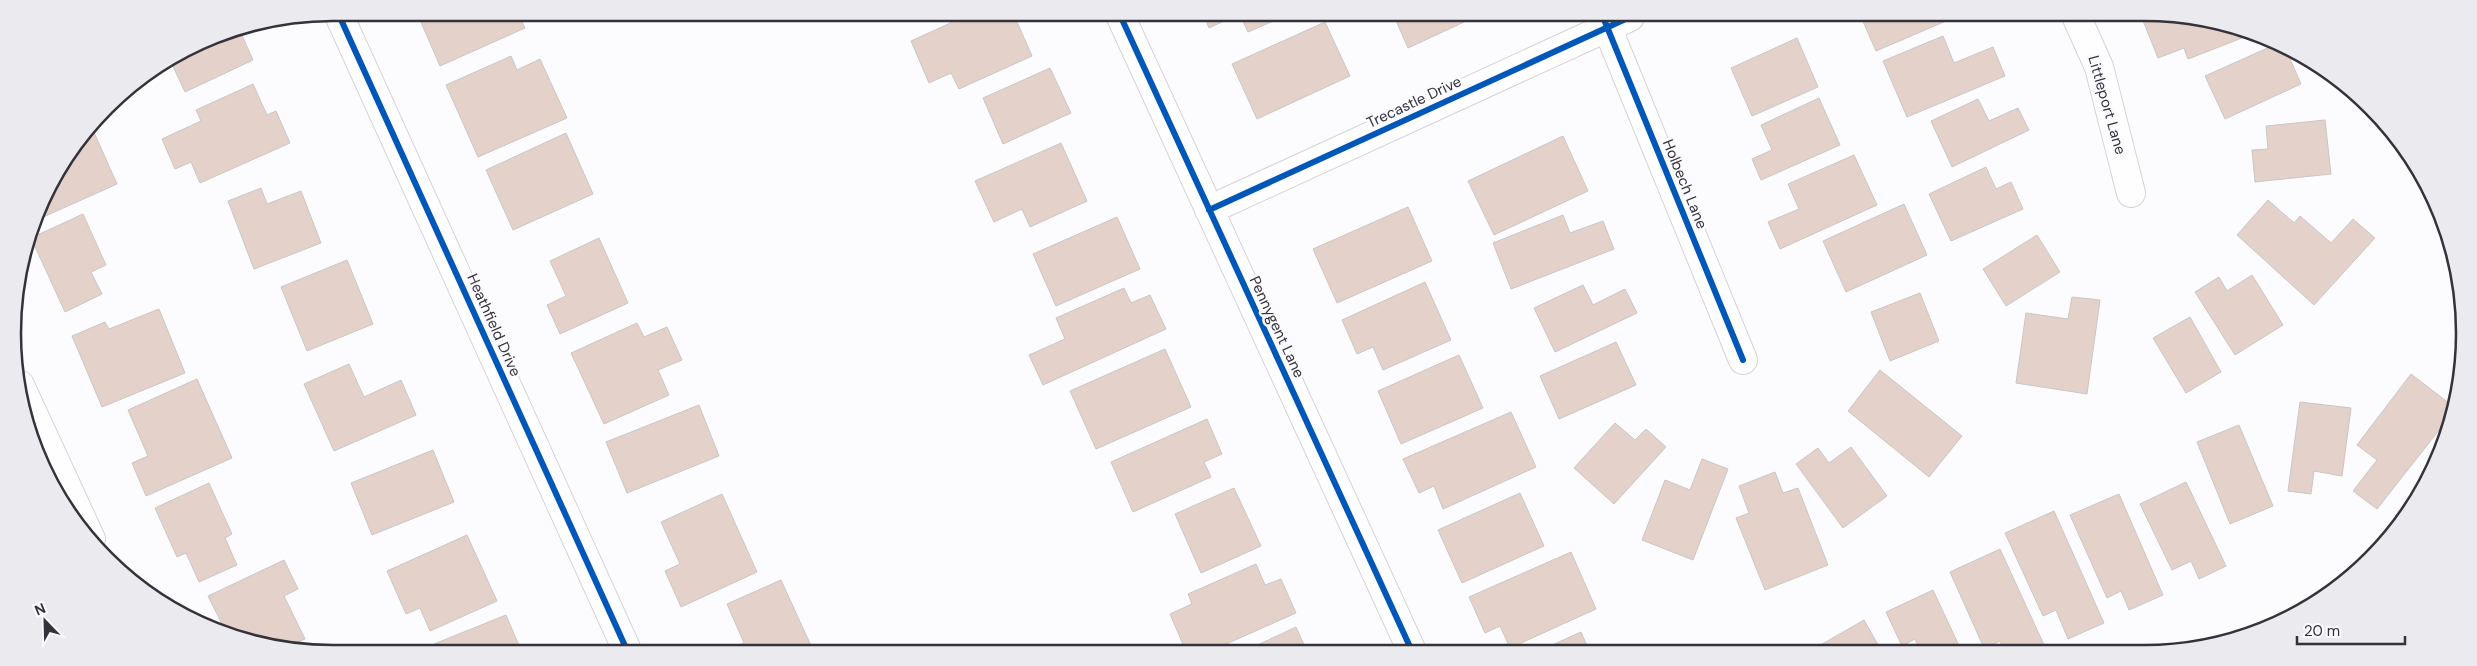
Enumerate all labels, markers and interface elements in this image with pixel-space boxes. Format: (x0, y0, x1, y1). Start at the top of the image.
street label: Littleport Lane (2083, 53, 2131, 157)
street label: Trecastle Drive (1363, 71, 1465, 133)
street label: Holbech Lane (1658, 136, 1712, 232)
street label: Heathfield Drive (462, 270, 526, 380)
street label: Pennygent Lane (1245, 273, 1309, 381)
north arrow (20, 596, 70, 646)
text: N (32, 599, 48, 619)
scale bar (2297, 614, 2404, 646)
text: 20 m (2304, 621, 2340, 641)

